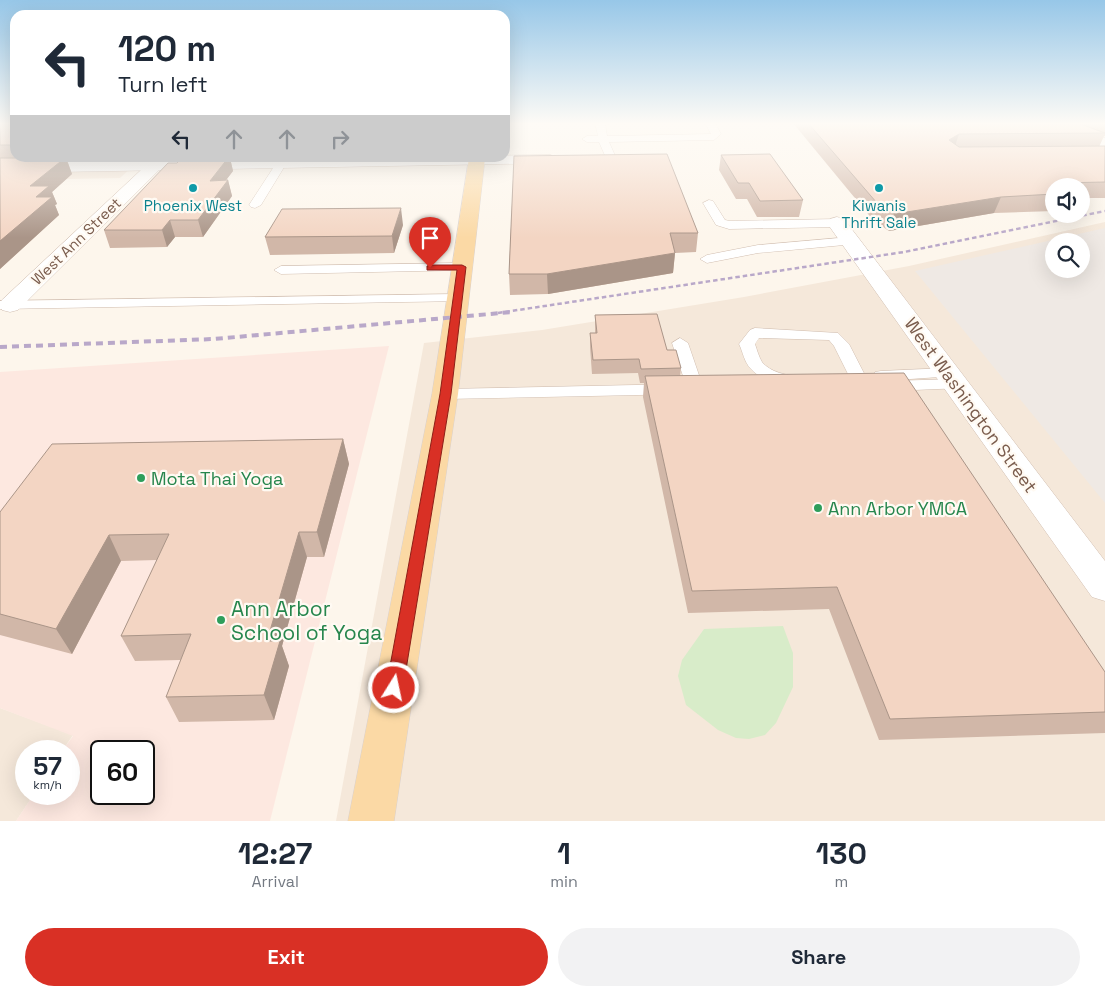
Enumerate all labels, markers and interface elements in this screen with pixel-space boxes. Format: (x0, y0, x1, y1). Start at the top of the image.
text: 120 m (118, 27, 216, 71)
icon: left (35, 30, 100, 95)
text: Turn left (118, 70, 208, 98)
icon: left (167, 125, 195, 153)
icon: ahead (220, 125, 248, 153)
icon: ahead (273, 125, 301, 153)
icon: right (326, 125, 354, 153)
map controls (1045, 178, 1090, 278)
button: sound (1045, 178, 1090, 223)
marker: Phoenix West (187, 182, 199, 194)
marker: Kiwanis Thrift Sale (873, 182, 885, 194)
street label: West Ann Street (27, 193, 125, 289)
place label: Phoenix West (144, 196, 242, 215)
place label: Kiwanis Thrift Sale (842, 196, 917, 232)
pin (409, 217, 451, 268)
icon: arrive (416, 224, 444, 252)
button: search (1045, 233, 1090, 278)
street label: West Washington Street (900, 313, 1042, 497)
place label: Mota Thai Yoga (151, 467, 283, 490)
marker: Mota Thai Yoga (135, 472, 147, 484)
place label: Ann Arbor YMCA (828, 497, 967, 520)
marker: Ann Arbor YMCA (812, 502, 824, 514)
place label: Ann Arbor School of Yoga (231, 595, 382, 646)
marker: Ann Arbor School of Yoga (215, 614, 227, 626)
position arrow (367, 661, 419, 713)
speed limit sign: 60 (90, 740, 155, 805)
text: 57 (33, 750, 62, 782)
text: km/h (33, 777, 62, 793)
text: 12:27 (238, 834, 312, 873)
text: 1 (557, 834, 571, 873)
text: 130 (816, 834, 867, 873)
text: Arrival (251, 871, 299, 892)
text: min (550, 871, 578, 892)
text: m (835, 871, 848, 892)
button: Exit (25, 928, 548, 986)
button: Share (558, 928, 1080, 986)

